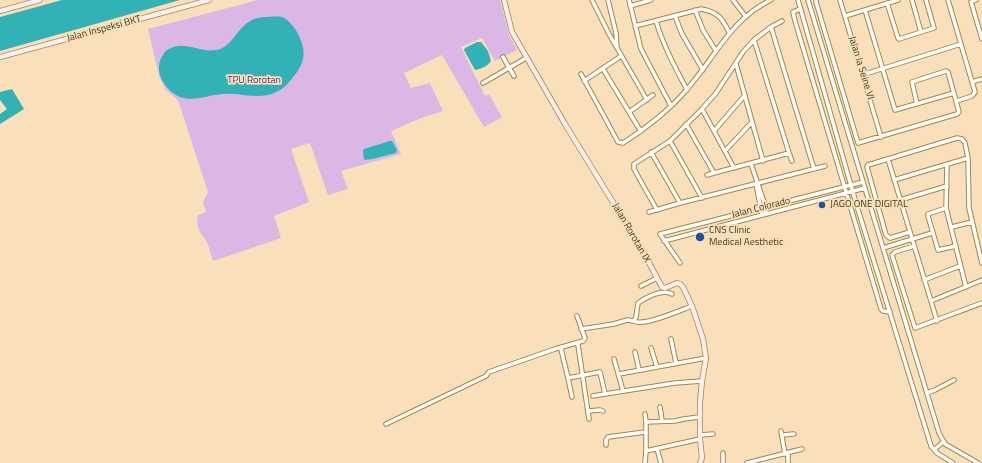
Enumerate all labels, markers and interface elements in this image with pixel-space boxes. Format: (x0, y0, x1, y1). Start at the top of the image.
street label: Jalan Inspeksi BKT (65, 13, 143, 45)
street label: Jalan la Seine VI (846, 35, 876, 101)
park label: TPU Rorotan (227, 75, 281, 87)
street label: Jalan Colorado (730, 195, 792, 221)
place label: JAGO ONE DIGITAL (830, 199, 908, 211)
marker: JAGO ONE DIGITAL (817, 200, 827, 210)
street label: Jalan Rorotan IX (609, 201, 653, 265)
place label: CNS Clinic Medical Aesthetic (709, 225, 783, 248)
marker: CNS Clinic Medical Aesthetic (694, 231, 706, 243)

